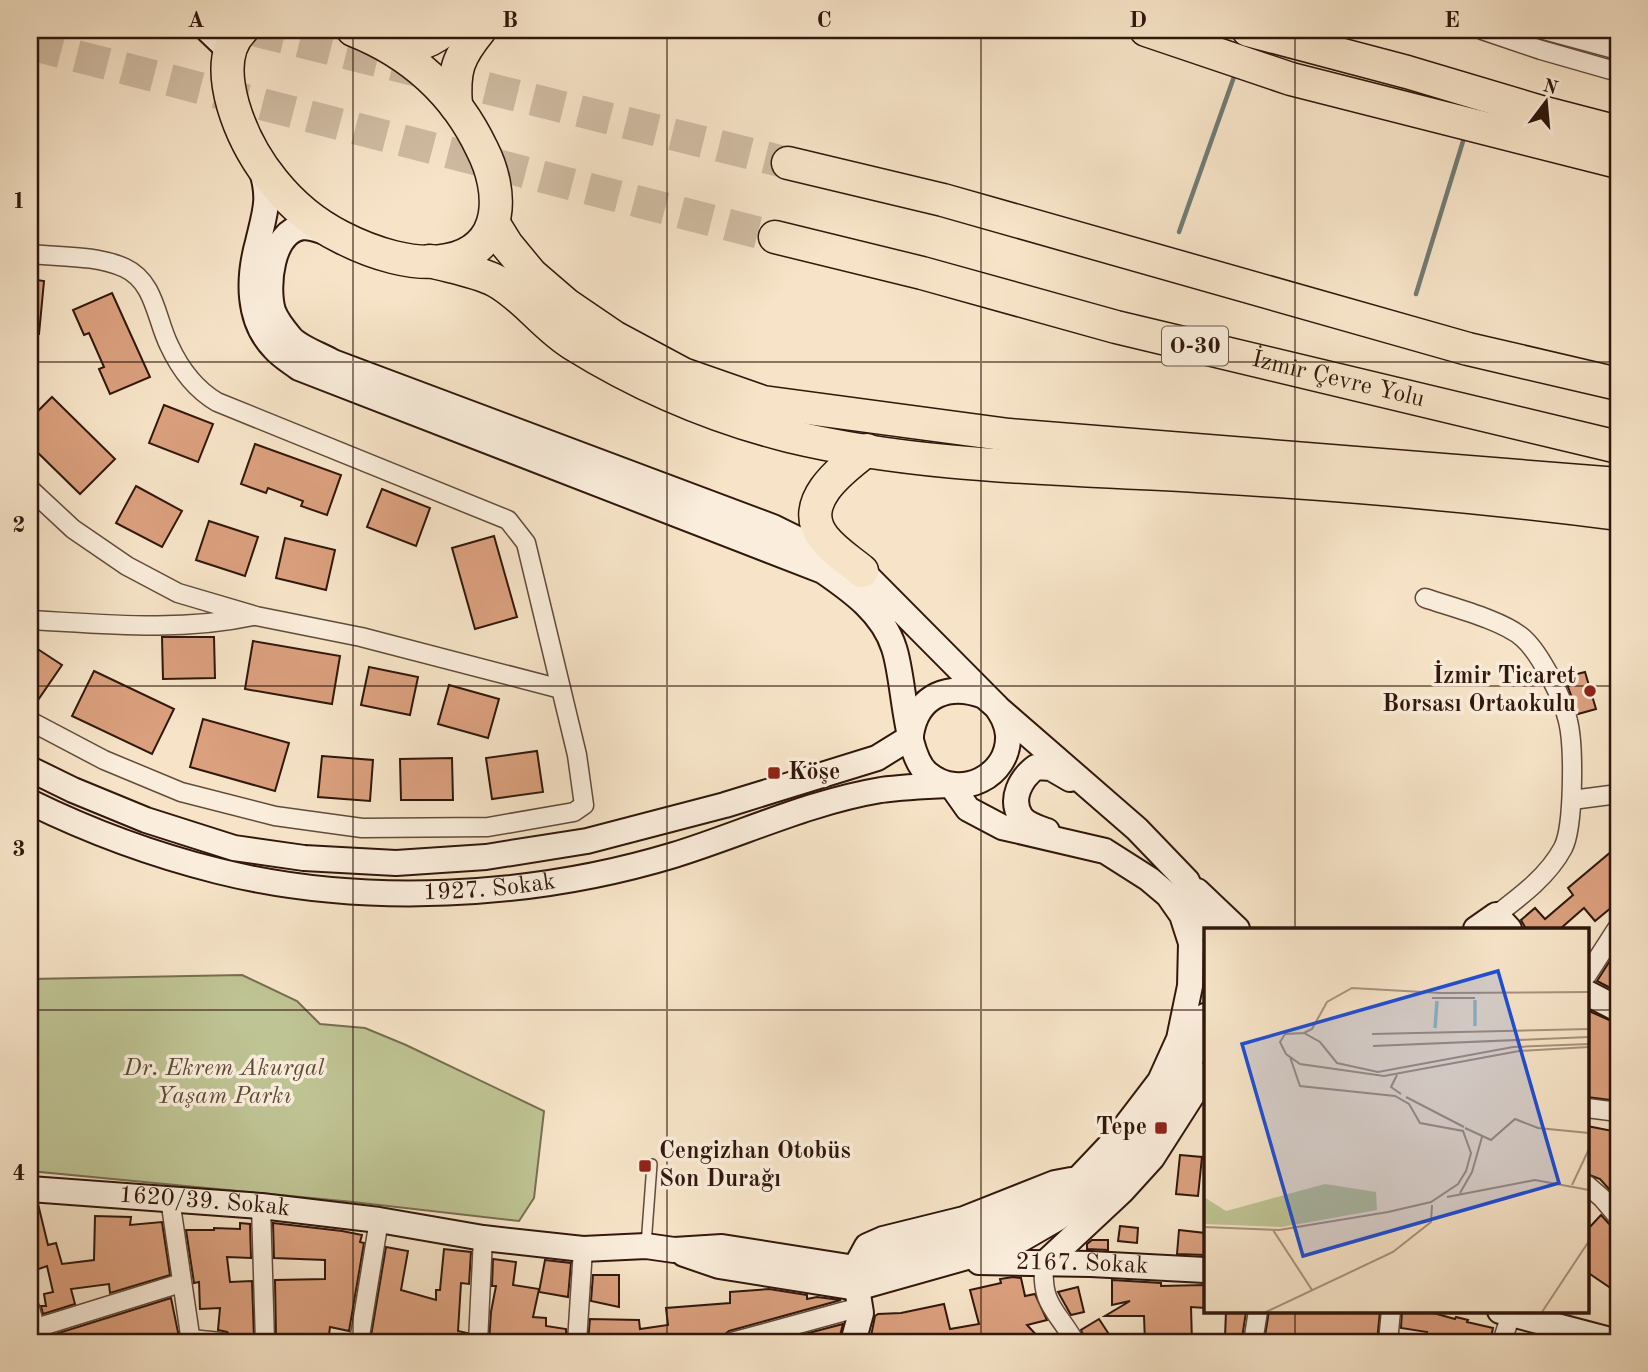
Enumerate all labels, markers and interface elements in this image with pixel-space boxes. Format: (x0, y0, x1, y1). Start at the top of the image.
text: A (187, 9, 205, 32)
text: B (502, 9, 518, 32)
text: C (816, 9, 832, 32)
text: D (1129, 9, 1147, 32)
text: E (1444, 9, 1460, 32)
north arrow (1512, 66, 1582, 136)
text: N (1540, 77, 1560, 99)
text: 1 (12, 190, 26, 213)
road number: O-30 (1162, 326, 1228, 366)
street label: İzmir Çevre Yolu (1249, 345, 1427, 412)
text: 2 (12, 514, 26, 537)
place label: İzmir Ticaret Borsası Ortaokulu (1382, 660, 1576, 717)
marker: İzmir Ticaret Borsası Ortaokulu (1582, 683, 1598, 699)
place label: Köşe (788, 761, 840, 785)
marker: Köşe (766, 765, 782, 781)
text: 3 (12, 838, 26, 861)
street label: 1927. Sokak (423, 870, 557, 905)
inset map (1204, 928, 1588, 1312)
park label: Dr. Ekrem Akurgal Yaşam Parkı (122, 1057, 325, 1109)
place label: Tepe (1096, 1116, 1147, 1140)
marker: Tepe (1153, 1120, 1169, 1136)
place label: Cengizhan Otobüs Son Durağı (659, 1140, 851, 1192)
marker: Cengizhan Otobüs Son Durağı (637, 1158, 653, 1174)
text: 4 (12, 1162, 26, 1185)
street label: 1620/39. Sokak (118, 1184, 291, 1221)
street label: 2167. Sokak (1015, 1251, 1149, 1279)

